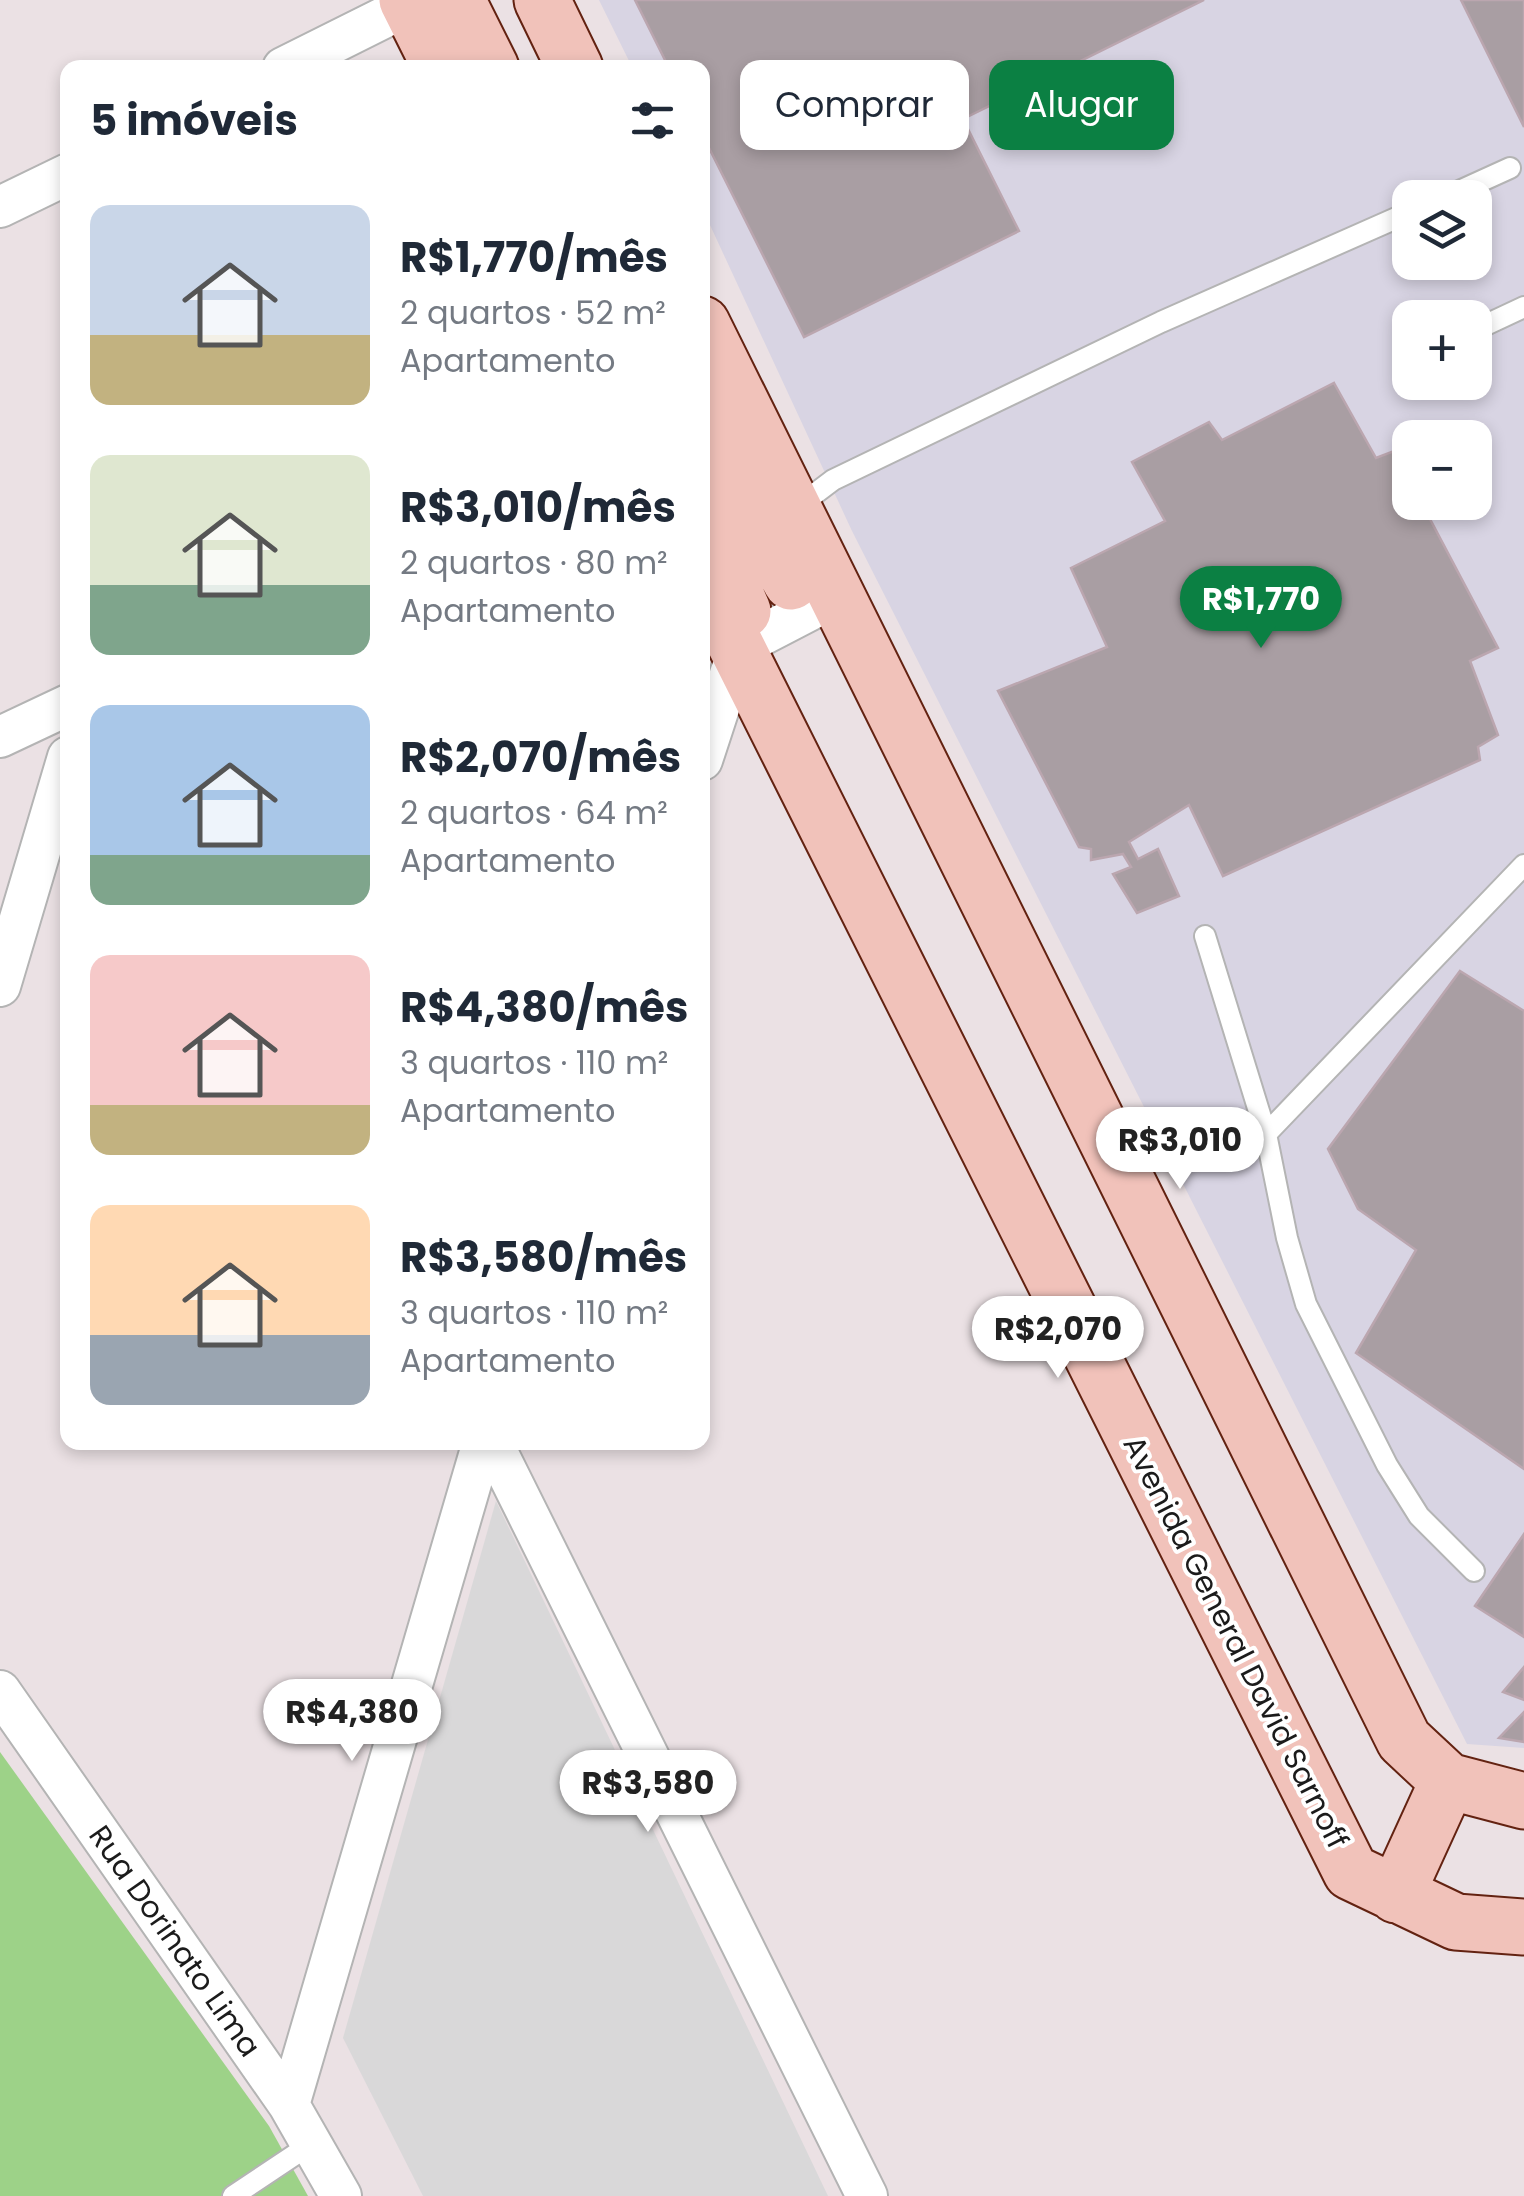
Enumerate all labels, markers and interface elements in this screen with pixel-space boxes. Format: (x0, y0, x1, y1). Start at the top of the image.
chip: Comprar (740, 60, 969, 150)
chip: Alugar (989, 60, 1174, 150)
text: 5 imóveis (90, 91, 298, 150)
icon: filters (625, 93, 680, 148)
map controls (1392, 180, 1492, 520)
button: layers (1392, 180, 1492, 280)
text: R$1,770/mês (400, 228, 668, 287)
icon: home (170, 245, 290, 365)
text: 2 quartos · 52 m² (400, 290, 666, 335)
button: + (1392, 300, 1492, 400)
text: Apartamento (400, 338, 615, 383)
button: − (1392, 420, 1492, 520)
text: R$3,010/mês (400, 478, 676, 537)
icon: home (170, 495, 290, 615)
text: 2 quartos · 80 m² (400, 540, 668, 585)
pin: R$1,770 (1169, 566, 1353, 651)
text: R$1,770 (1202, 576, 1320, 621)
text: Apartamento (400, 588, 615, 633)
text: R$2,070/mês (400, 728, 681, 787)
icon: home (170, 745, 290, 865)
text: 2 quartos · 64 m² (400, 790, 668, 835)
text: Apartamento (400, 838, 615, 883)
text: R$4,380/mês (400, 978, 688, 1037)
icon: home (170, 995, 290, 1115)
text: 3 quartos · 110 m² (400, 1040, 668, 1085)
text: Apartamento (400, 1088, 615, 1133)
pin: R$3,010 (1088, 1107, 1272, 1192)
text: R$3,010 (1118, 1117, 1242, 1162)
text: R$3,580/mês (400, 1228, 687, 1287)
icon: home (170, 1245, 290, 1365)
text: 3 quartos · 110 m² (400, 1290, 668, 1335)
pin: R$2,070 (966, 1296, 1150, 1381)
text: R$2,070 (994, 1306, 1122, 1351)
text: Apartamento (400, 1338, 615, 1383)
street label: Avenida General David Sarnoff (1113, 1428, 1359, 1856)
pin: R$4,380 (260, 1679, 444, 1764)
text: R$4,380 (285, 1689, 419, 1734)
pin: R$3,580 (556, 1750, 740, 1835)
text: R$3,580 (582, 1760, 714, 1805)
street label: Rua Dorinato Lima (79, 1817, 271, 2065)

